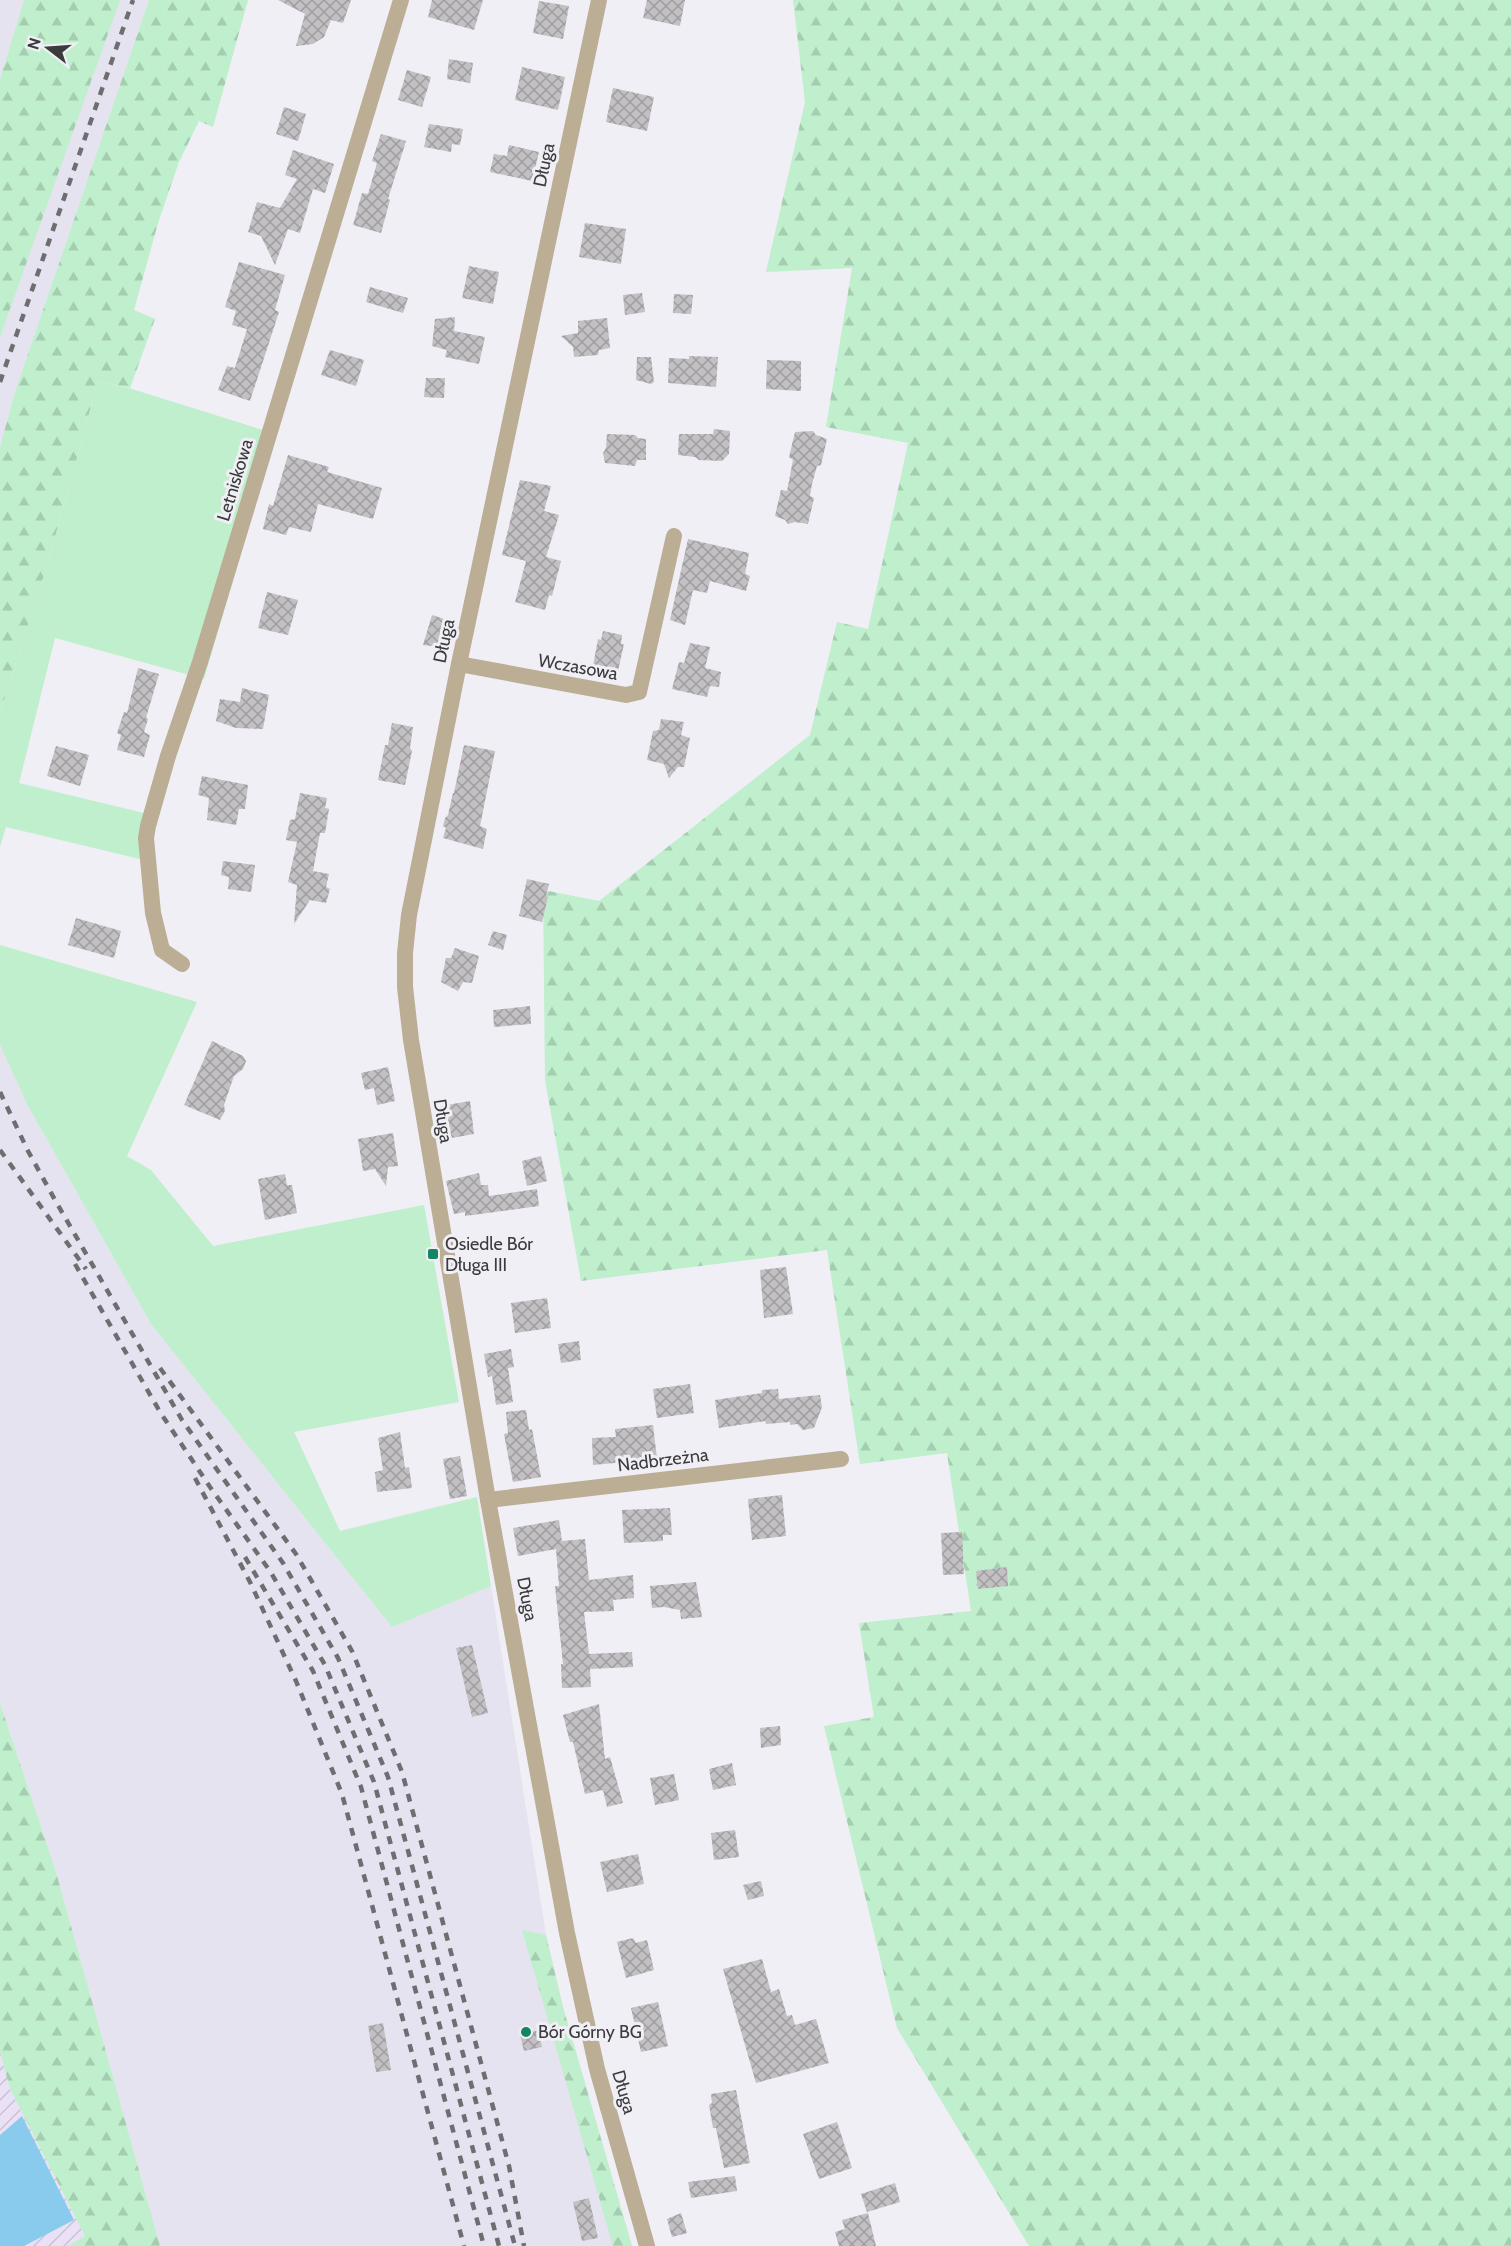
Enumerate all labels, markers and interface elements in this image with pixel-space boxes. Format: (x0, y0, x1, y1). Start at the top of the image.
north arrow (18, 18, 78, 78)
text: N (23, 36, 45, 52)
street label: Długa (529, 141, 559, 189)
street label: Letniskowa (212, 436, 258, 524)
street label: Długa (429, 617, 459, 665)
street label: Wczasowa (536, 649, 620, 685)
street label: Długa (429, 1097, 457, 1145)
place label: Osiedle Bór Długa III (445, 1233, 533, 1276)
marker: Osiedle Bór Długa III (426, 1247, 440, 1261)
street label: Nadbrzeżna (616, 1443, 710, 1476)
street label: Długa (512, 1575, 542, 1623)
place label: Bór Górny BG (538, 2021, 642, 2043)
marker: Bór Górny BG (519, 2025, 533, 2039)
street label: Długa (607, 2068, 641, 2117)

